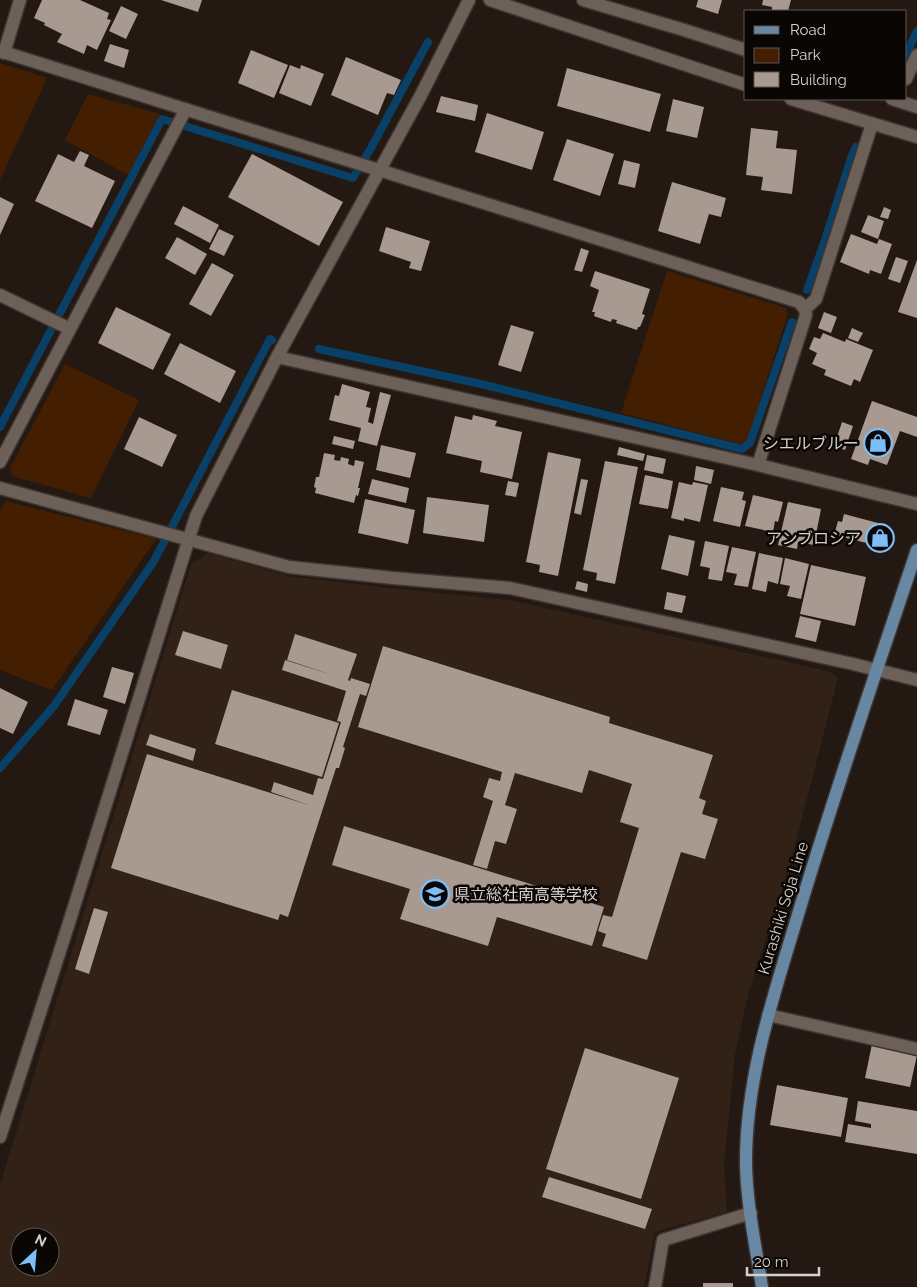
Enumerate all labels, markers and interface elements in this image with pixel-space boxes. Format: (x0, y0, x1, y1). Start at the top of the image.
legend (744, 10, 907, 100)
text: Road (790, 21, 826, 39)
text: Park (790, 46, 821, 64)
text: Building (790, 71, 847, 89)
shop icon: シエルブルー (863, 428, 893, 458)
place label: シエルブルー (763, 434, 859, 453)
shop icon: アンブロシア (865, 523, 895, 553)
place label: アンブロシア (766, 529, 861, 548)
street label: Kurashiki Soja Line (754, 839, 812, 977)
school or university icon: 県立総社南高等学校 (420, 879, 450, 909)
place label: 県立総社南高等学校 (454, 885, 598, 904)
north arrow (10, 1227, 60, 1277)
text: N (32, 1231, 49, 1250)
scale bar (747, 1244, 820, 1276)
text: 20 m (754, 1253, 789, 1271)

